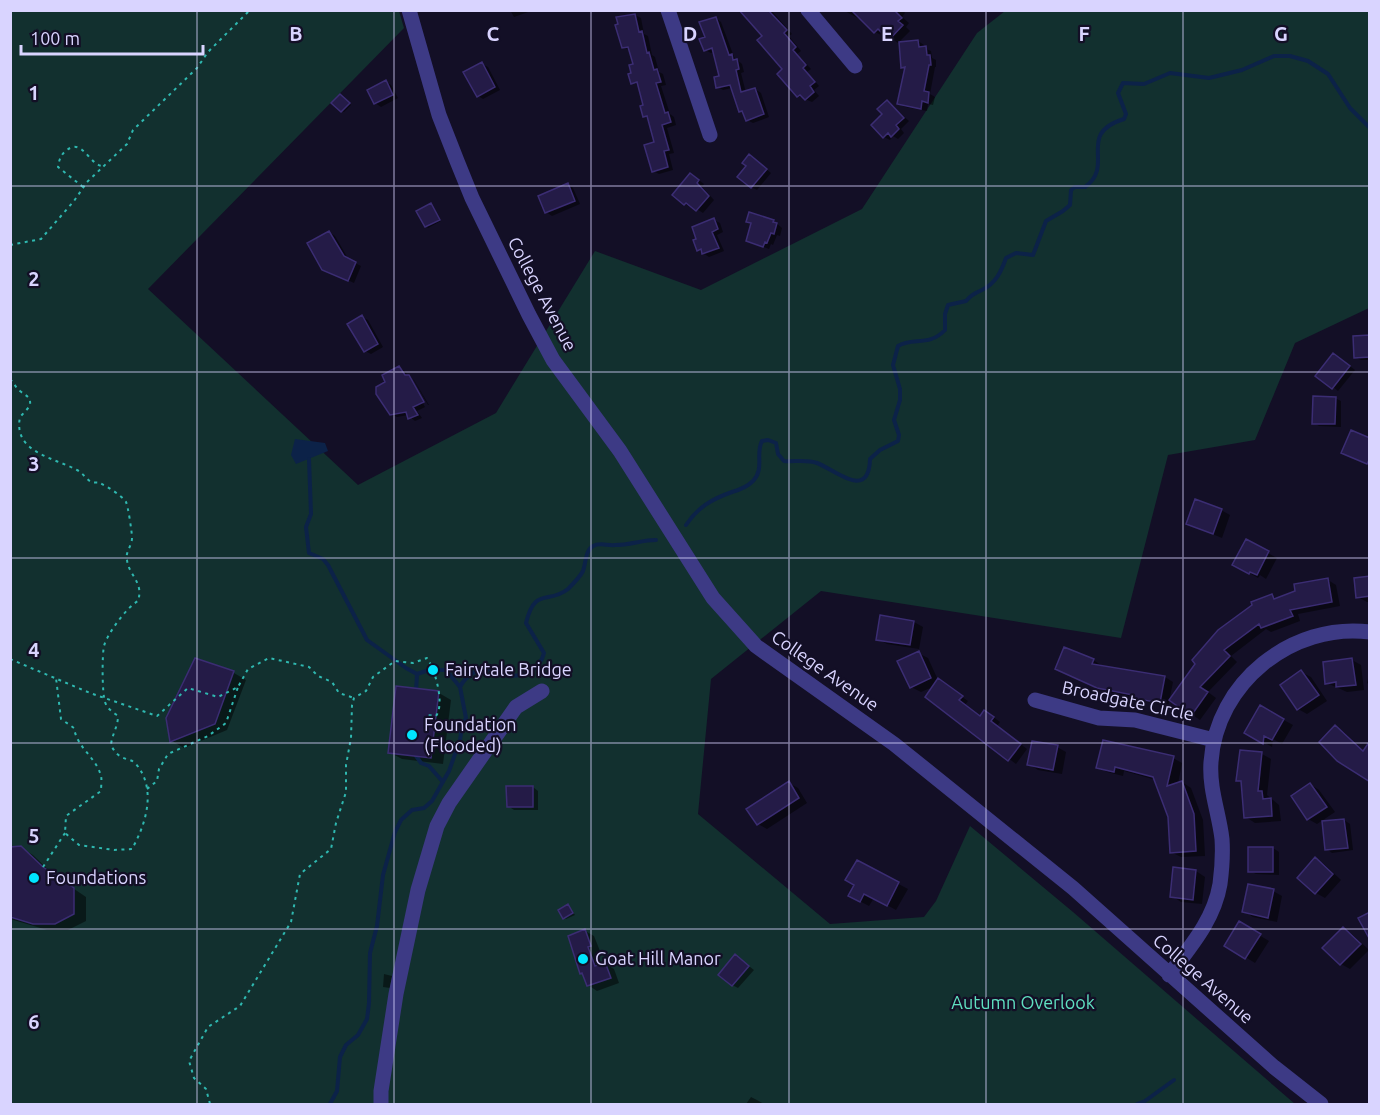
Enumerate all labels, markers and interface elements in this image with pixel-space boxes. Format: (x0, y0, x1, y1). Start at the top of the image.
scale bar (21, 18, 202, 56)
text: B (289, 22, 303, 45)
text: C (487, 22, 500, 45)
text: D (683, 22, 697, 45)
text: E (881, 22, 893, 45)
text: F (1078, 22, 1090, 45)
text: G (1274, 22, 1288, 45)
text: 100 m (30, 28, 80, 48)
text: 1 (28, 81, 40, 104)
street label: College Avenue (504, 233, 581, 354)
text: 2 (28, 267, 40, 290)
text: 3 (28, 452, 40, 475)
street label: College Avenue (768, 626, 883, 714)
text: 4 (28, 638, 40, 661)
place label: Fairytale Bridge (445, 659, 572, 679)
marker: Fairytale Bridge (426, 663, 440, 677)
street label: Broadgate Circle (1060, 676, 1196, 724)
place label: Foundation (Flooded) (424, 714, 517, 756)
marker: Foundation (Flooded) (405, 728, 419, 742)
text: 5 (28, 824, 40, 847)
place label: Foundations (46, 867, 147, 887)
marker: Foundations (27, 871, 41, 885)
street label: College Avenue (1150, 929, 1258, 1027)
place label: Goat Hill Manor (595, 948, 721, 968)
marker: Goat Hill Manor (576, 952, 590, 966)
park label: Autumn Overlook (951, 992, 1095, 1012)
text: 6 (28, 1010, 40, 1033)

